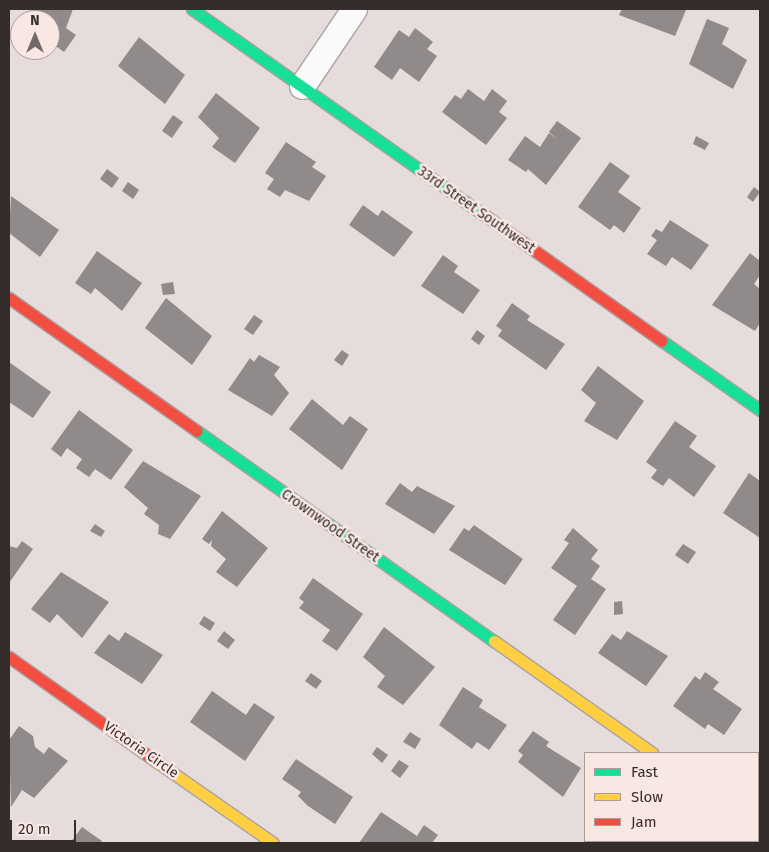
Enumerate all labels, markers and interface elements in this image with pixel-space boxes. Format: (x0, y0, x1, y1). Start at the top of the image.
north arrow (10, 10, 60, 60)
text: N (30, 12, 40, 29)
street label: 33rd Street Southwest (414, 163, 538, 257)
street label: Crownwood Street (278, 486, 382, 566)
street label: Victoria Circle (100, 718, 182, 782)
legend (584, 752, 759, 842)
text: Fast (631, 763, 658, 781)
text: Slow (631, 788, 663, 806)
scale bar (12, 810, 79, 842)
text: Jam (631, 813, 657, 831)
text: 20 m (18, 820, 51, 838)

